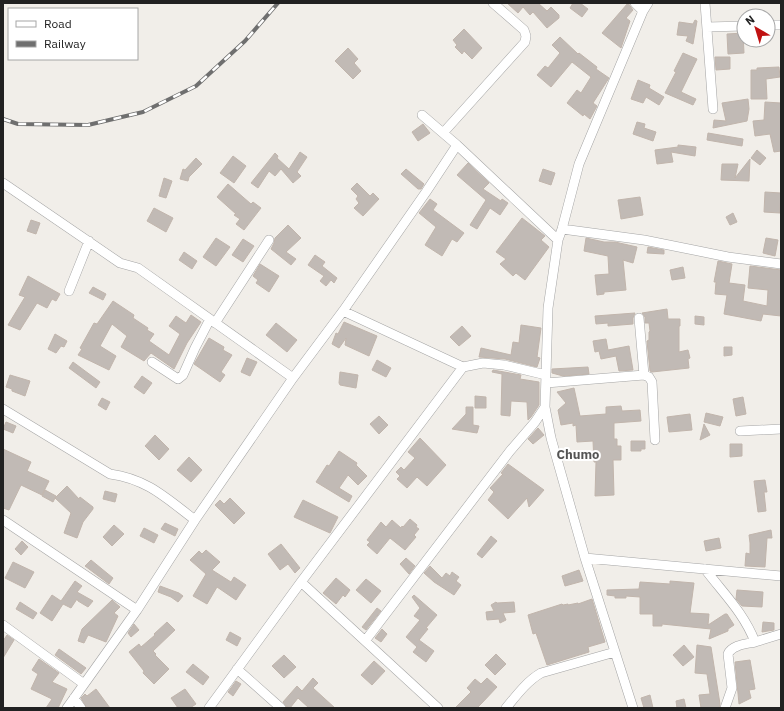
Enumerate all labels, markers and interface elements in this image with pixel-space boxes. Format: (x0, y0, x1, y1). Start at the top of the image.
legend (8, 8, 138, 60)
north arrow (736, 8, 776, 48)
text: N (742, 12, 757, 28)
text: Road (44, 16, 72, 31)
text: Railway (44, 36, 86, 51)
district label: Chumo (557, 446, 599, 463)

